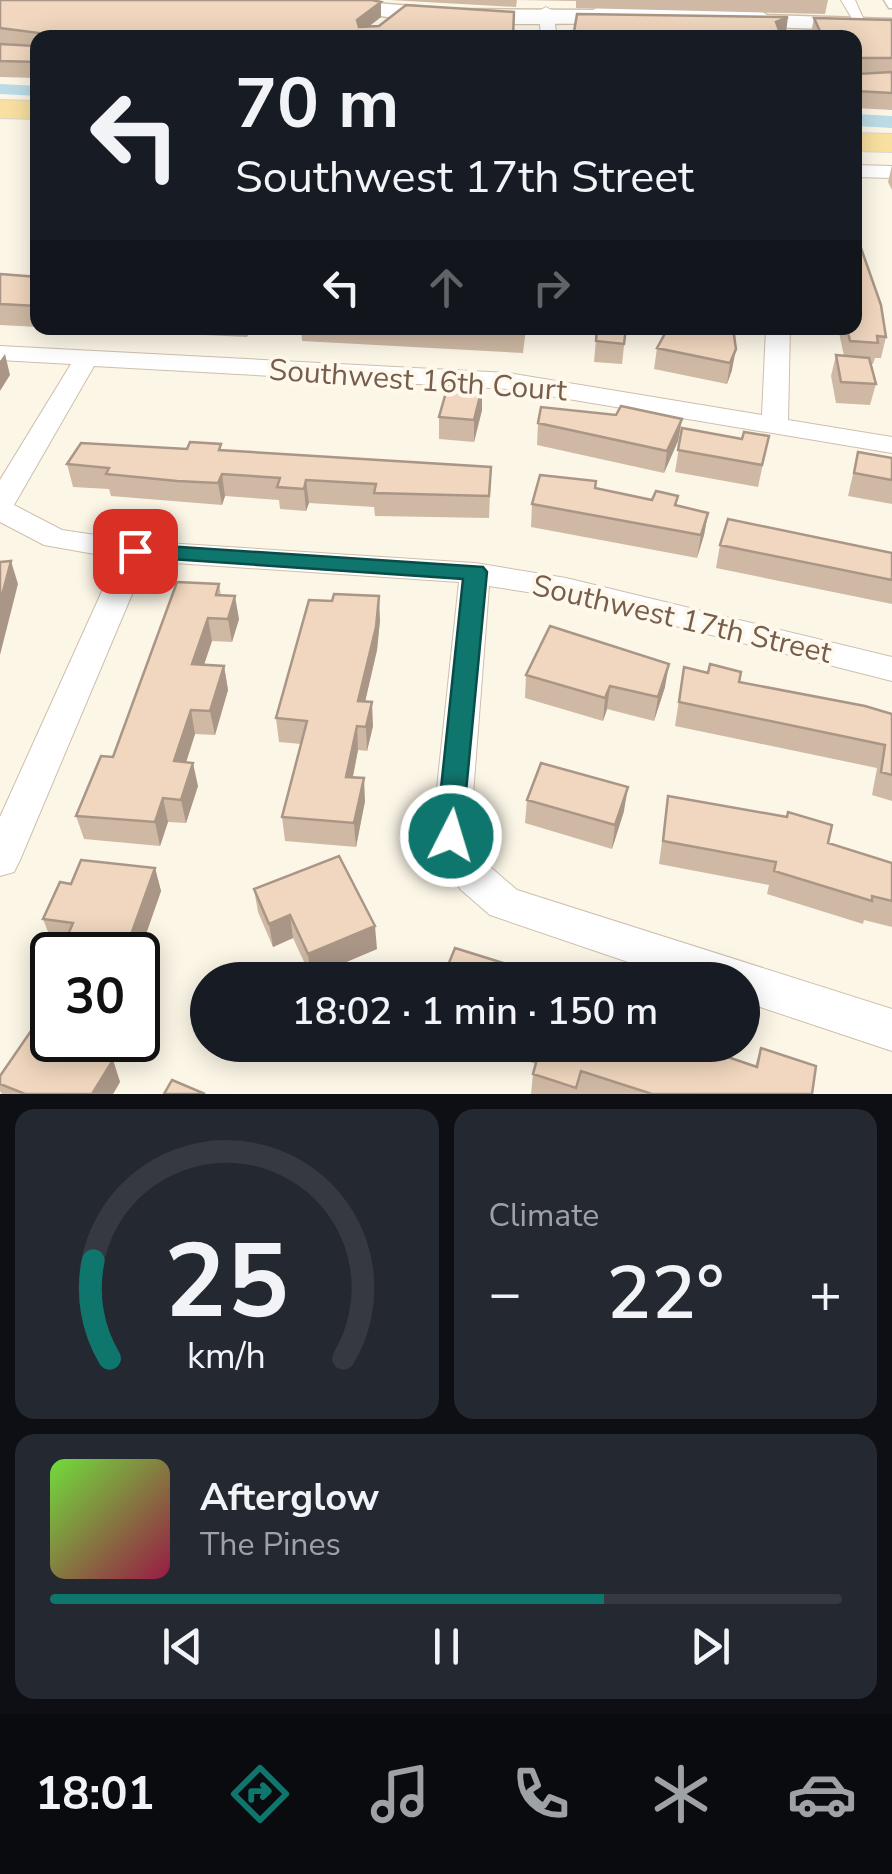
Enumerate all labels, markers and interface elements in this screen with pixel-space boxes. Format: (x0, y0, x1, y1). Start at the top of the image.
text: 70 m (235, 56, 399, 152)
icon: left (70, 70, 200, 200)
text: Southwest 17th Street (235, 147, 694, 208)
icon: left (314, 260, 369, 315)
icon: ahead (419, 260, 474, 315)
icon: right (524, 260, 579, 315)
street label: Southwest 16th Court (268, 350, 569, 411)
pin (93, 509, 178, 594)
icon: arrive (108, 524, 163, 579)
street label: Southwest 17th Street (528, 565, 836, 674)
position arrow (399, 784, 503, 888)
speed limit sign: 30 (30, 932, 160, 1062)
text: 18:02 · 1 min · 150 m (292, 986, 658, 1037)
text: Climate (489, 1194, 599, 1237)
text: 25 (164, 1211, 289, 1353)
text: 22° (606, 1242, 724, 1344)
text: − (489, 1256, 522, 1331)
text: + (809, 1256, 842, 1331)
text: km/h (187, 1332, 266, 1381)
text: Afterglow (200, 1472, 379, 1523)
text: The Pines (200, 1523, 341, 1566)
icon: previous (155, 1619, 210, 1674)
icon: pause (419, 1619, 474, 1674)
icon: next (683, 1619, 738, 1674)
icon: directions (225, 1759, 295, 1829)
icon: music (365, 1759, 435, 1829)
icon: phone (506, 1759, 576, 1829)
icon: climate (646, 1759, 716, 1829)
icon: car (787, 1759, 857, 1829)
text: 18:01 (35, 1764, 154, 1825)

